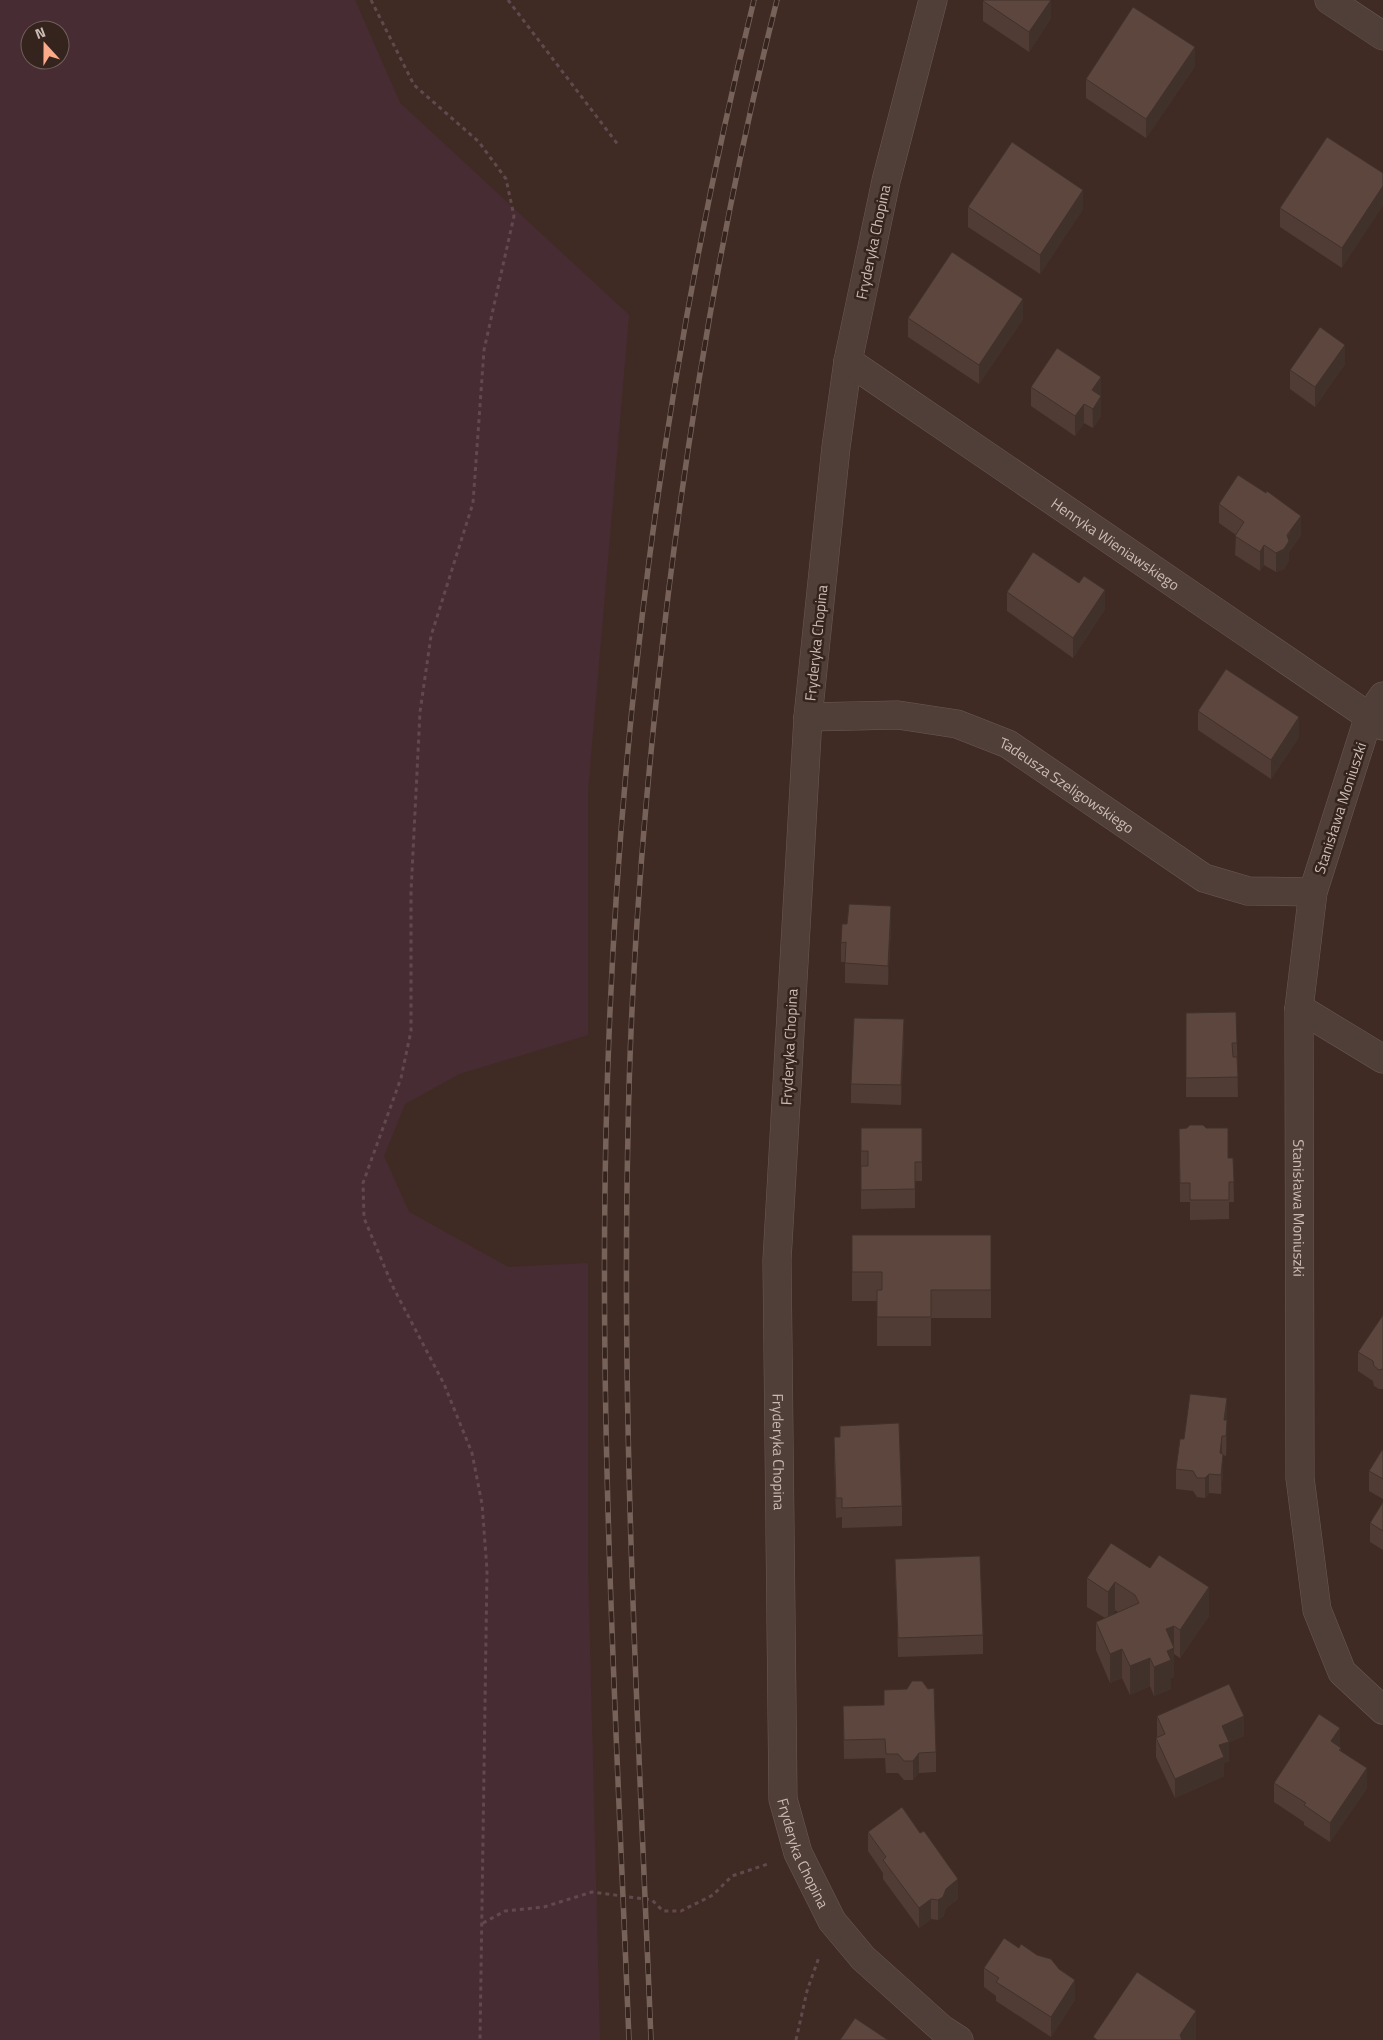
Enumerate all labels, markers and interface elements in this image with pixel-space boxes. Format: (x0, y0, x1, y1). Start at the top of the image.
north arrow (20, 20, 70, 70)
text: N (32, 21, 48, 44)
street label: Fryderyka Chopina (850, 182, 896, 301)
street label: Henryka Wieniawskiego (1047, 491, 1185, 596)
street label: Fryderyka Chopina (798, 583, 834, 702)
street label: Tadeusza Szeligowskiego (996, 730, 1139, 839)
street label: Stanisława Moniuszki (1308, 739, 1372, 877)
street label: Fryderyka Chopina (774, 988, 804, 1106)
street label: Stanisława Moniuszki (1288, 1139, 1311, 1277)
street label: Fryderyka Chopina (767, 1393, 791, 1511)
street label: Fryderyka Chopina (772, 1795, 835, 1912)

